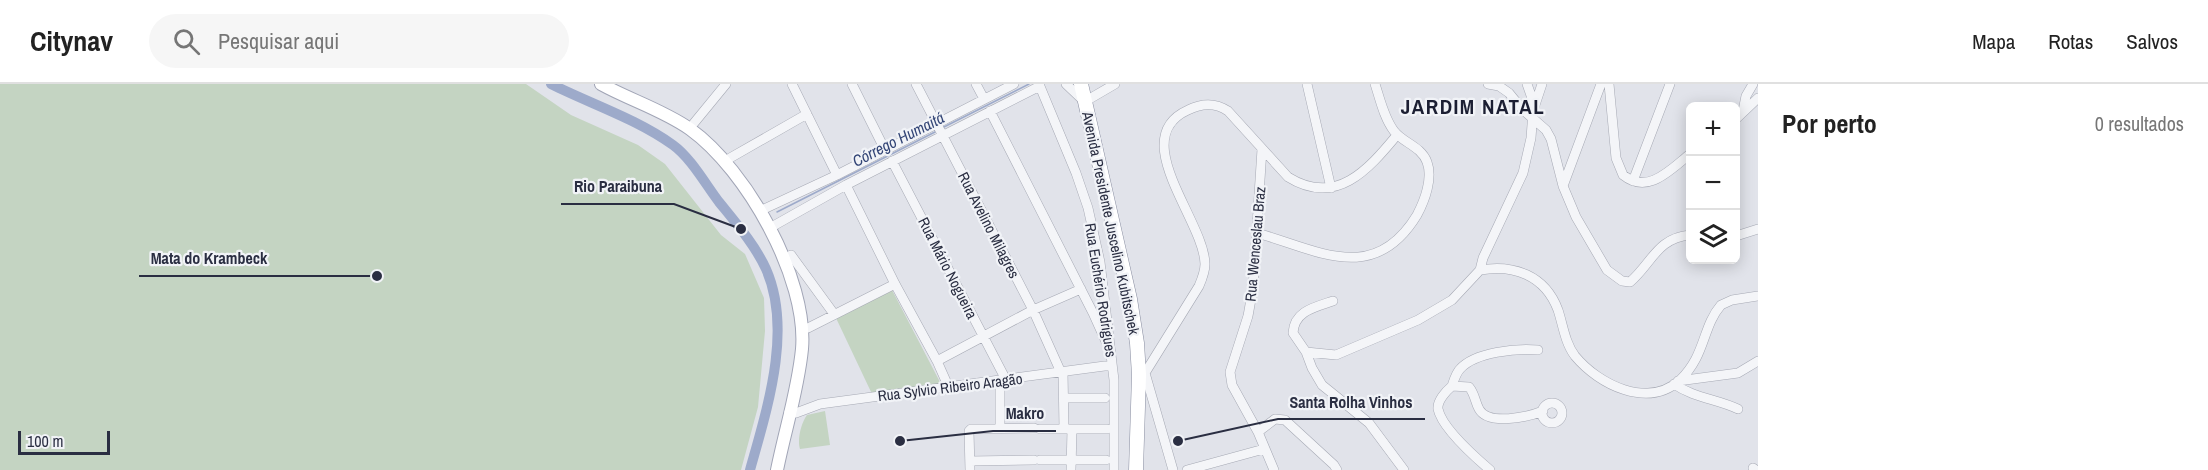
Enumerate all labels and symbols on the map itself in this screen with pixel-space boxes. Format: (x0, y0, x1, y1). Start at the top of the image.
district label: JARDIM NATAL (1401, 92, 1545, 121)
water label: Córrego Humaitá (848, 106, 948, 172)
street label: Avenida Presidente Juscelino Kubitschek (1077, 109, 1145, 337)
street label: Rua Avelino Milagres (953, 168, 1025, 282)
callout: Rio Paraibuna (561, 170, 674, 204)
text: Rio Paraibuna (574, 175, 663, 197)
street label: Rua Wenceslau Braz (1240, 186, 1270, 302)
street label: Rua Mário Nogueira (913, 214, 983, 323)
street label: Rua Euchério Rodrigues (1080, 221, 1122, 359)
callout: Mata do Krambeck (139, 242, 279, 276)
text: Mata do Krambeck (151, 247, 268, 269)
street label: Rua Sylvio Ribeiro Aragão (876, 368, 1024, 406)
callout: Santa Rolha Vinhos (1278, 385, 1425, 419)
text: Santa Rolha Vinhos (1290, 391, 1413, 413)
callout: Makro (993, 397, 1056, 431)
text: Makro (1006, 402, 1044, 424)
scale bar (18, 428, 110, 456)

